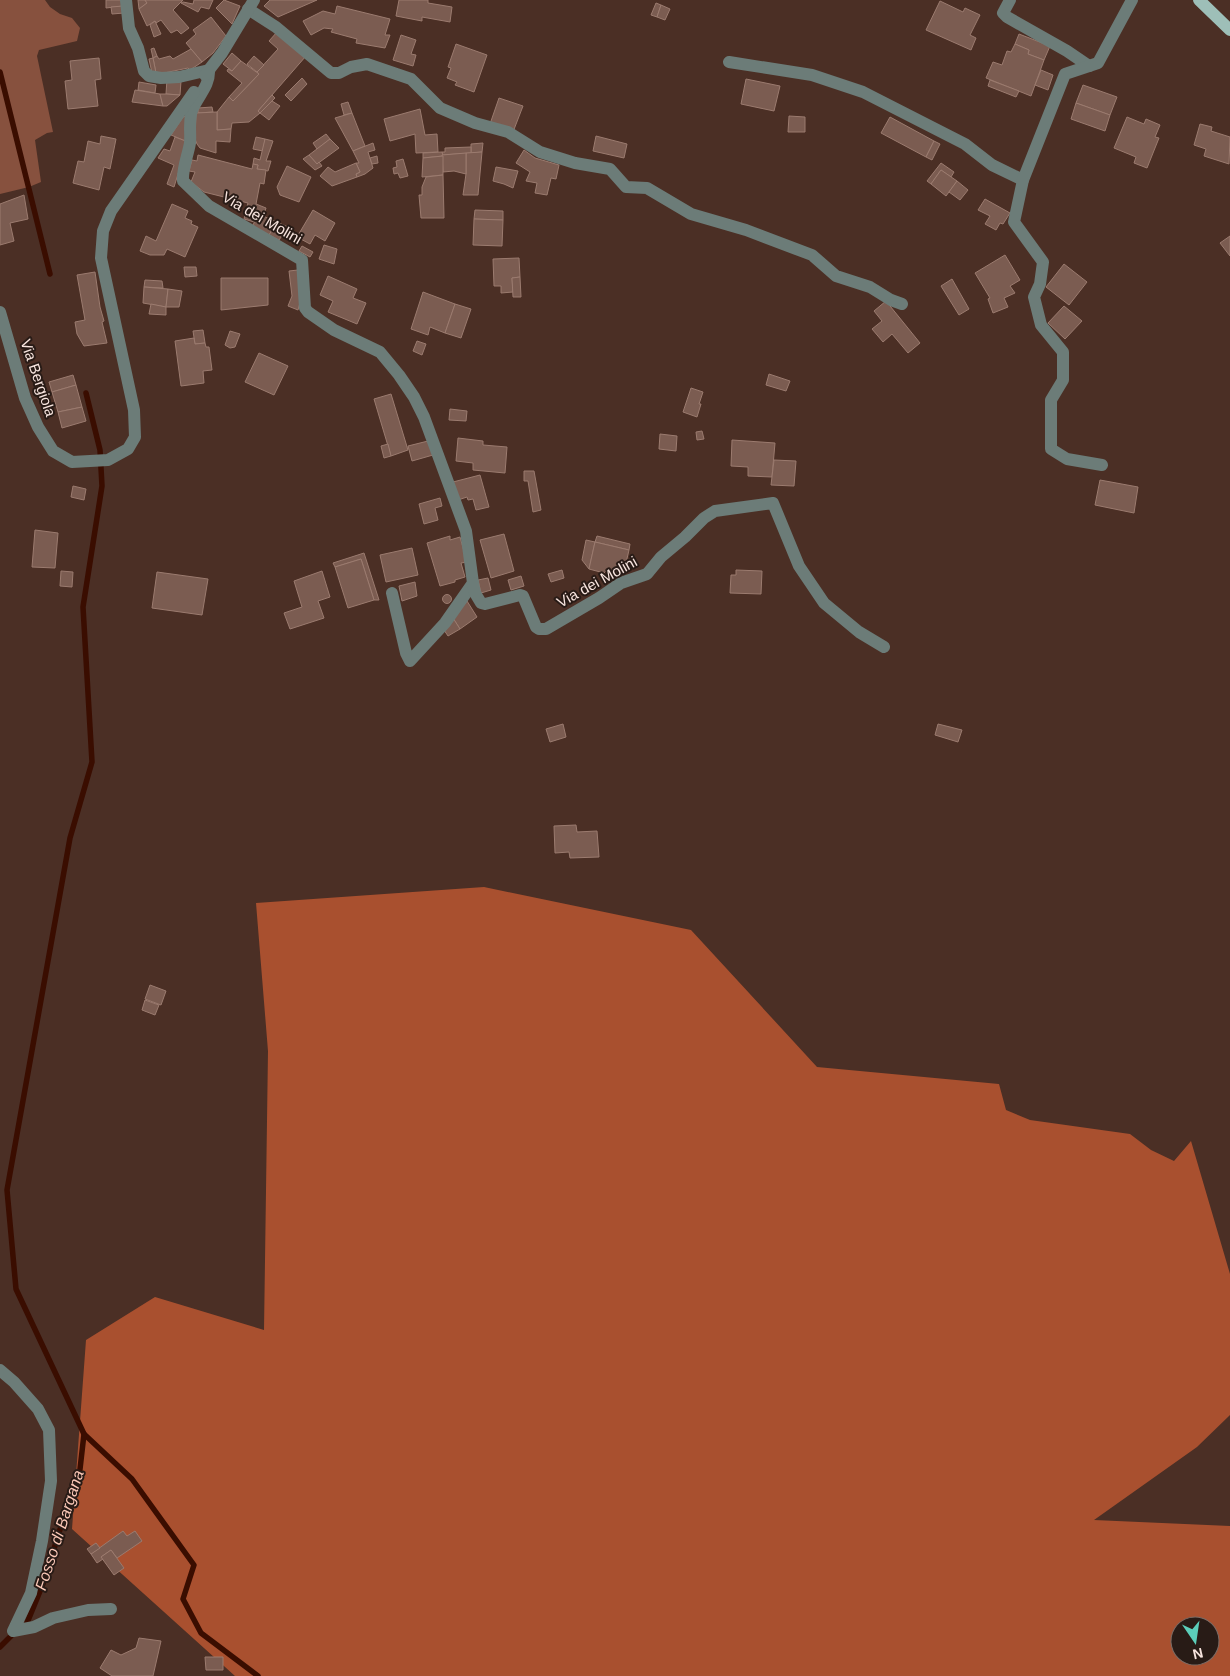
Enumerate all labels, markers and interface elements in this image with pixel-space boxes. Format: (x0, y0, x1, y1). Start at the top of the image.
street label: Via dei Molini (219, 188, 305, 247)
street label: Via Bergiola (17, 337, 60, 419)
street label: Via dei Molini (554, 553, 640, 611)
water label: Fosso di Bargana (32, 1468, 87, 1592)
north arrow (1170, 1616, 1220, 1666)
text: N (1191, 1645, 1205, 1663)

